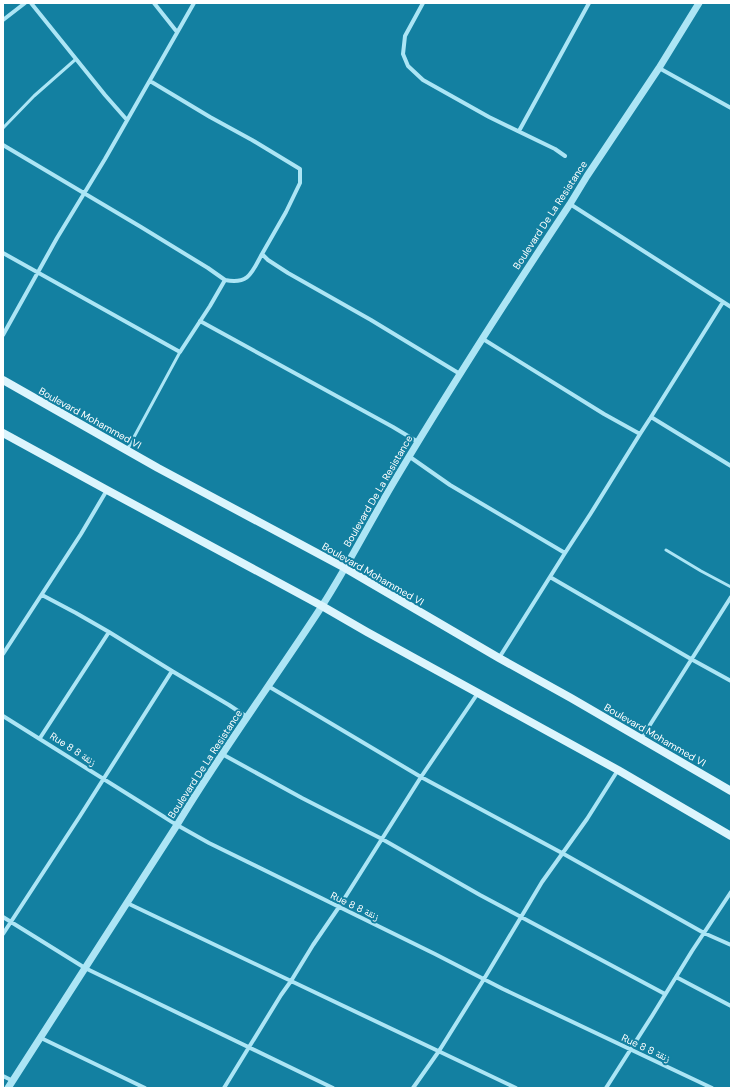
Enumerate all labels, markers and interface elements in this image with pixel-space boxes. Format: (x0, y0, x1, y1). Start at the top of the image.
street label: Boulevard De La Resistance (510, 158, 590, 272)
street label: Boulevard Mohammed VI (36, 384, 144, 452)
street label: Boulevard De La Resistance (341, 433, 416, 549)
street label: Boulevard Mohammed VI (320, 540, 426, 608)
street label: Boulevard Mohammed VI (602, 701, 708, 769)
street label: Boulevard De La Resistance (165, 707, 245, 821)
street label: Rue 8 8 زنقة (47, 729, 99, 769)
street label: Rue 8 8 زنقة (329, 889, 382, 923)
street label: Rue 8 8 زنقة (619, 1031, 673, 1065)

